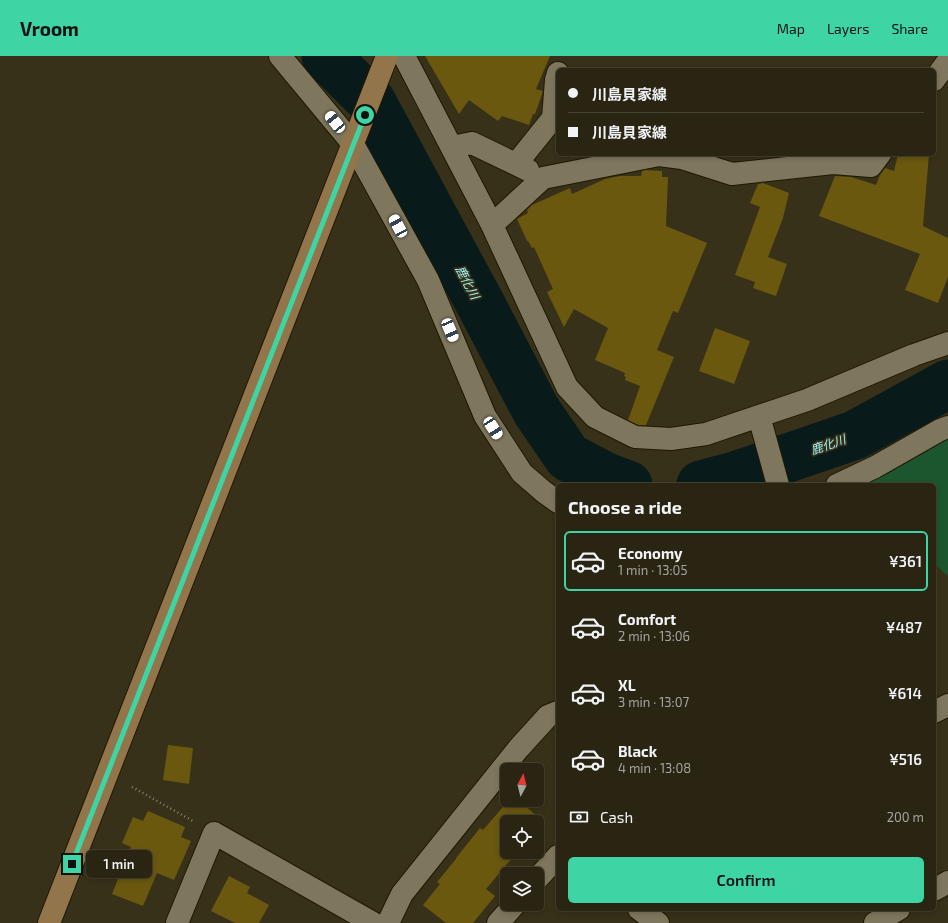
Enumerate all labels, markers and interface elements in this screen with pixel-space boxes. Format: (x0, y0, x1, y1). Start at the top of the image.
text: Vroom (20, 17, 79, 40)
text: Map (777, 20, 805, 37)
text: Layers (827, 20, 869, 37)
text: Share (891, 20, 928, 37)
text: 川島貝家線 (592, 85, 667, 103)
route start (356, 106, 374, 124)
car (323, 109, 347, 135)
text: 川島貝家線 (592, 123, 667, 141)
car (387, 213, 409, 239)
water label: 鹿化川 (453, 263, 484, 303)
car (440, 317, 460, 343)
car (481, 415, 505, 441)
water label: 鹿化川 (809, 431, 849, 456)
text: Choose a ride (568, 496, 682, 518)
icon: car (570, 543, 606, 579)
text: Economy (618, 544, 683, 562)
text: ¥361 (889, 552, 922, 570)
text: 1 min · 13:05 (618, 562, 687, 578)
icon: car (570, 609, 606, 645)
text: Comfort (618, 610, 676, 628)
text: ¥487 (886, 618, 922, 636)
text: 2 min · 13:06 (618, 628, 690, 644)
icon: car (570, 675, 606, 711)
text: XL (618, 676, 636, 694)
text: ¥614 (888, 684, 922, 702)
text: 3 min · 13:07 (618, 694, 689, 710)
icon: car (570, 741, 606, 777)
text: Black (618, 742, 657, 760)
text: ¥516 (889, 750, 922, 768)
text: 4 min · 13:08 (618, 760, 691, 776)
north arrow (500, 763, 544, 807)
map controls (500, 763, 544, 911)
icon: cash (568, 806, 590, 828)
text: Cash (600, 808, 633, 826)
text: 200 m (887, 809, 924, 825)
button: locate (500, 815, 544, 859)
callout: 1 min (86, 850, 152, 878)
route end (63, 855, 81, 873)
text: 1 min (104, 856, 134, 872)
button: Confirm (568, 857, 924, 903)
button: layers (500, 867, 544, 911)

